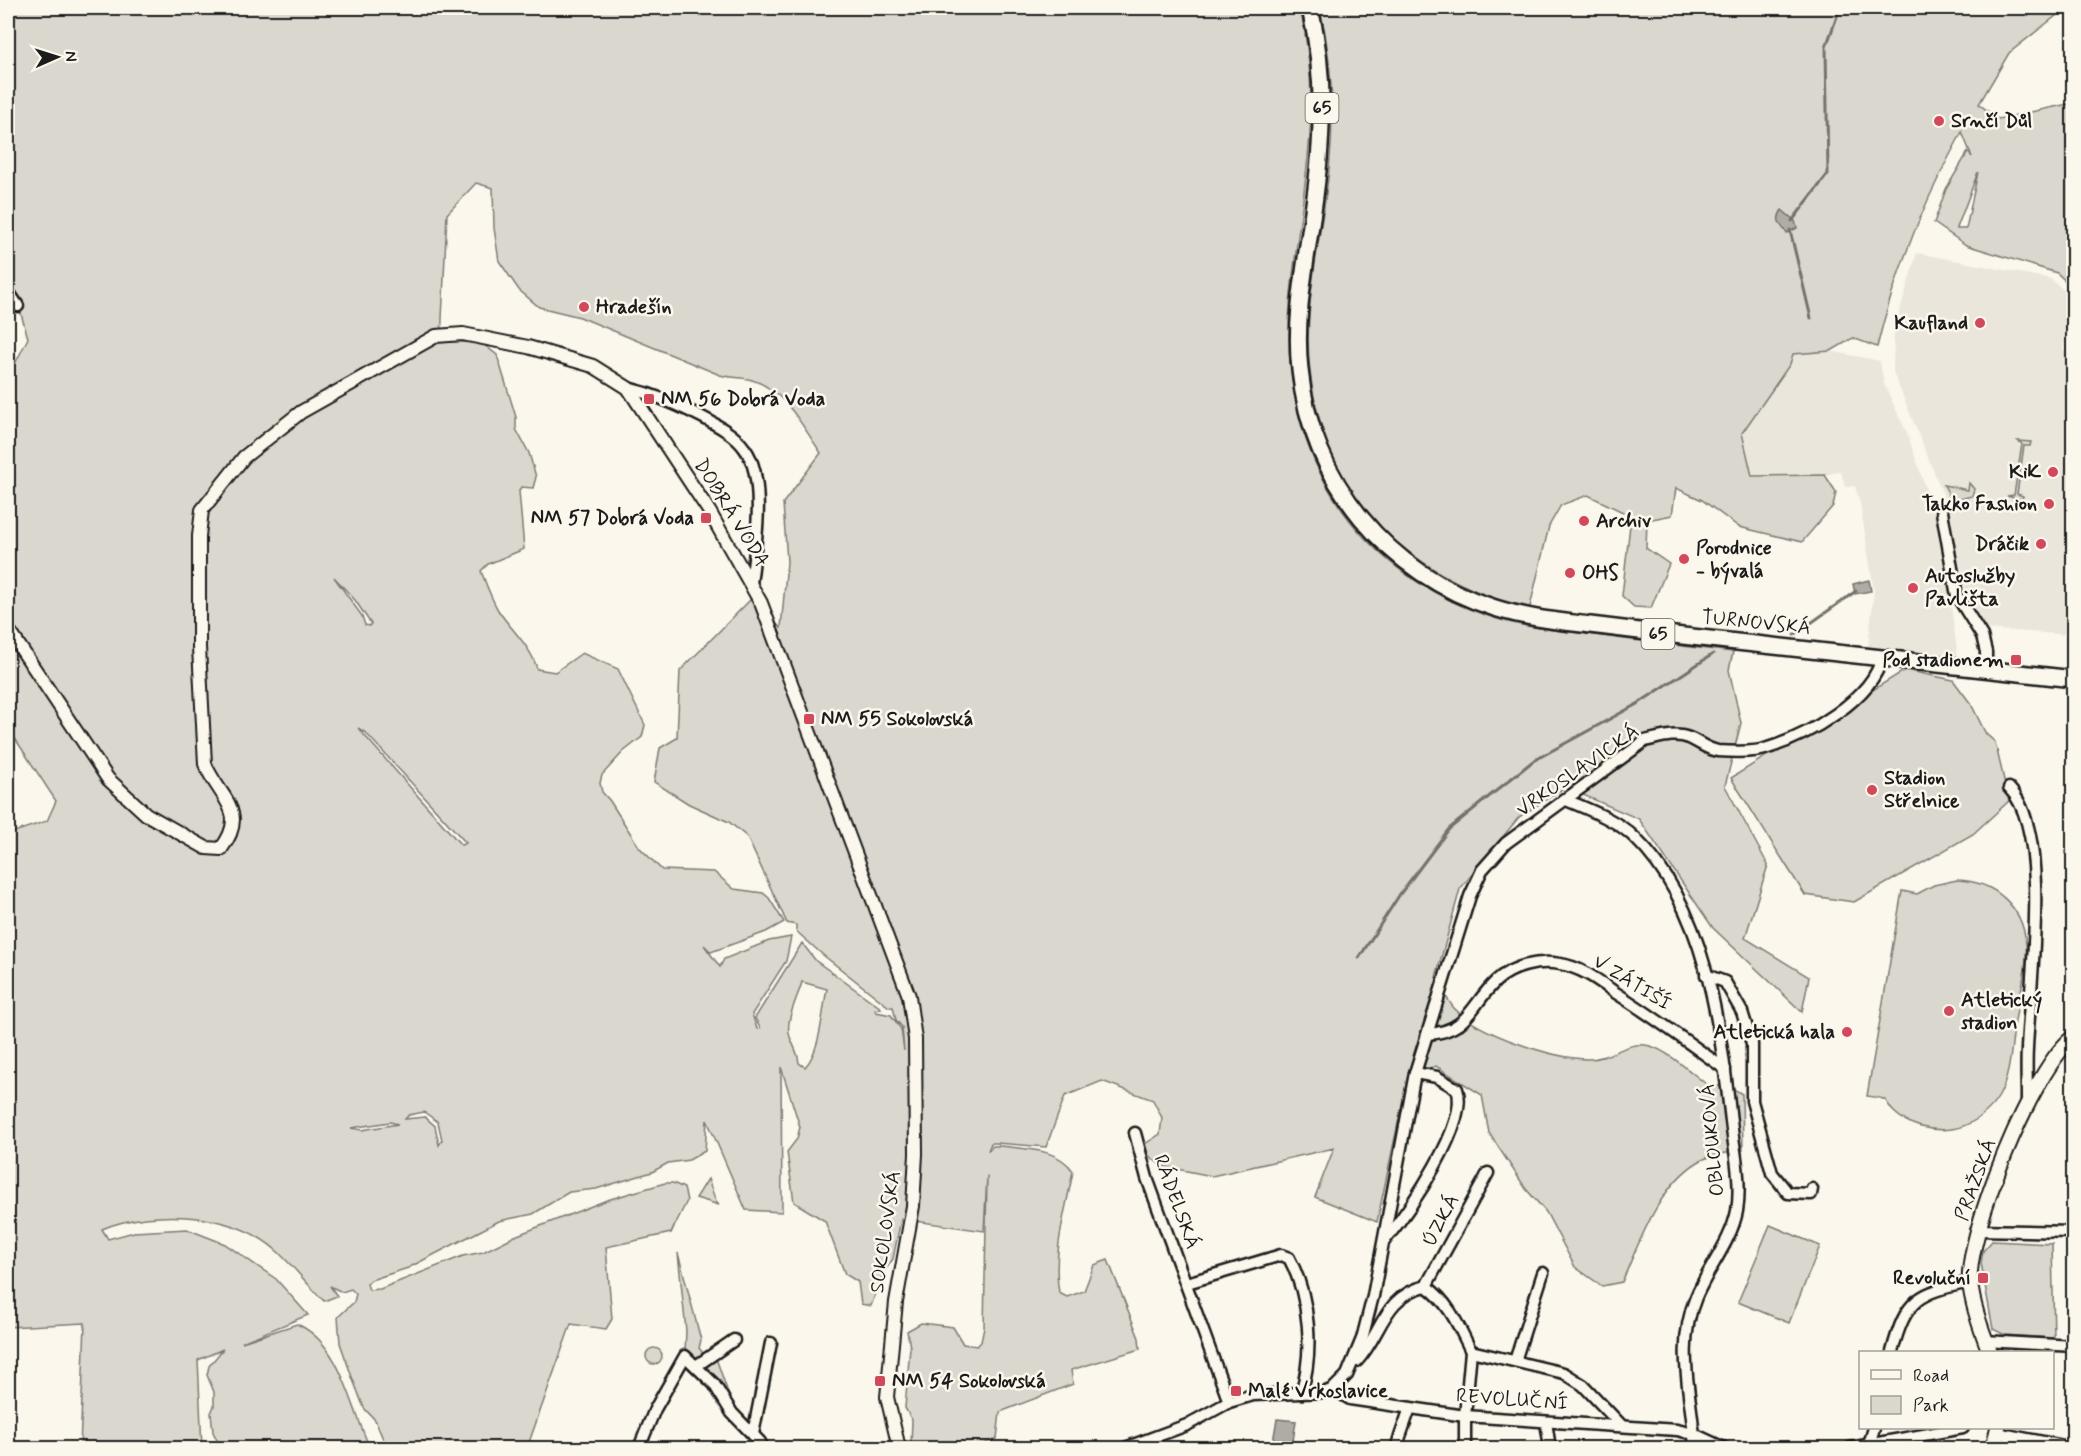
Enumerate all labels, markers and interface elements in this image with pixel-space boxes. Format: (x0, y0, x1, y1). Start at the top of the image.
north arrow (27, 27, 87, 87)
text: N (60, 50, 81, 62)
road number: 65 (1306, 93, 1338, 123)
place label: Srnčí Důl (1951, 108, 2032, 135)
marker: Srnčí Důl (1932, 114, 1946, 128)
place label: Hradešín (596, 294, 672, 321)
marker: Hradešín (577, 300, 591, 314)
place label: Kaufland (1894, 310, 1968, 337)
marker: Kaufland (1973, 316, 1987, 330)
place label: NM 56 Dobrá Voda (661, 386, 825, 413)
marker: NM 56 Dobrá Voda (642, 392, 656, 406)
street label: DOBRÁ VODA (687, 454, 775, 572)
place label: KiK (2009, 459, 2041, 486)
marker: KiK (2046, 465, 2060, 479)
place label: Takko Fashion (1922, 491, 2037, 518)
marker: Takko Fashion (2042, 497, 2056, 511)
place label: NM 57 Dobrá Voda (531, 505, 694, 532)
place label: Archiv (1596, 508, 1652, 535)
marker: NM 57 Dobrá Voda (699, 511, 713, 525)
marker: Archiv (1577, 514, 1591, 528)
place label: Dráčik (1975, 531, 2029, 558)
place label: Porodnice - bývalá (1696, 535, 1772, 585)
marker: Dráčik (2034, 537, 2048, 551)
marker: Porodnice - bývalá (1677, 552, 1691, 566)
place label: OHS (1582, 560, 1620, 587)
place label: Autoslužby Pavlišta (1925, 563, 2015, 613)
marker: OHS (1563, 566, 1577, 580)
marker: Autoslužby Pavlišta (1906, 581, 1920, 595)
street label: TURNOVSKÁ (1700, 604, 1812, 642)
road number: 65 (1642, 619, 1674, 649)
place label: Pod stadionem (1882, 647, 2004, 674)
marker: Pod stadionem (2009, 653, 2023, 667)
place label: NM 55 Sokolovská (821, 706, 973, 733)
marker: NM 55 Sokolovská (802, 712, 816, 726)
street label: VRKOSLAVICKÁ (1511, 719, 1645, 823)
place label: Stadion Střelnice (1884, 765, 1960, 815)
marker: Stadion Střelnice (1865, 783, 1879, 797)
street label: V ZÁTIŠÍ (1588, 948, 1676, 1018)
place label: Atletický stadion (1961, 987, 2042, 1037)
marker: Atletický stadion (1942, 1004, 1956, 1018)
place label: Atletická hala (1714, 1019, 1835, 1046)
marker: Atletická hala (1840, 1025, 1854, 1039)
street label: OBLOUKOVÁ (1695, 1083, 1731, 1197)
street label: PRAŽSKÁ (1949, 1135, 2003, 1225)
street label: RÁDELSKÁ (1146, 1151, 1206, 1253)
street label: SOKOLOVSKÁ (864, 1169, 908, 1295)
street label: ÚZKÁ (1416, 1190, 1466, 1252)
place label: Revoluční (1893, 1265, 1971, 1292)
marker: Revoluční (1976, 1271, 1990, 1285)
legend (1859, 1351, 2054, 1429)
text: Road (1913, 1364, 1949, 1388)
place label: NM 54 Sokolovská (892, 1368, 1046, 1395)
marker: NM 54 Sokolovská (873, 1374, 887, 1388)
place label: Malé Vrkoslavice (1248, 1378, 1388, 1405)
street label: REVOLUČNÍ (1455, 1383, 1569, 1417)
marker: Malé Vrkoslavice (1229, 1384, 1243, 1398)
text: Park (1913, 1394, 1949, 1418)

